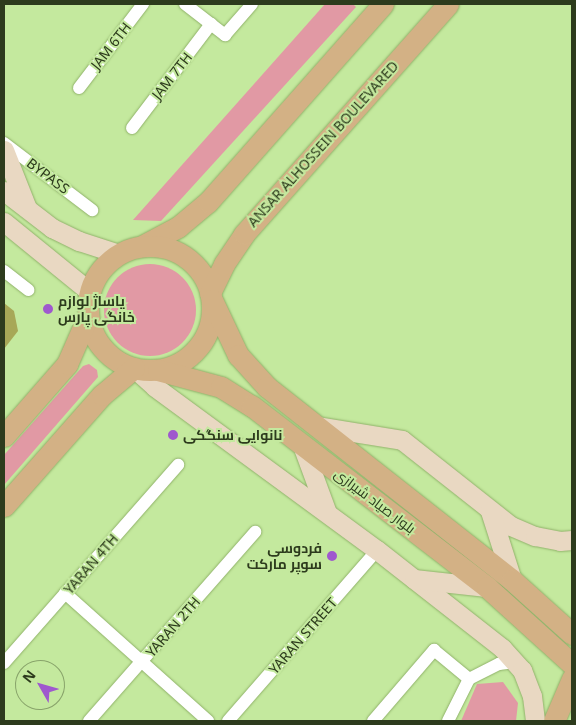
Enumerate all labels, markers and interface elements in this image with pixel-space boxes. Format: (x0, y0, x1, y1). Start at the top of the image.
street label: JAM 6TH (87, 19, 135, 73)
street label: JAM 7TH (148, 49, 196, 103)
street label: ANSAR ALHOSSEIN BOULEVARED (244, 58, 402, 230)
street label: BYPASS (23, 155, 73, 197)
place label: پاساژ لوازم خانگی پارس (58, 293, 135, 326)
marker: پاساژ لوازم خانگی پارس (42, 303, 54, 315)
place label: نانوایی سنگکی (183, 427, 282, 443)
marker: نانوایی سنگکی (167, 429, 179, 441)
street label: بلوار صیاد شیرازی (331, 465, 419, 537)
street label: YARAN 4TH (60, 531, 122, 597)
place label: فردوسی سوپر مارکت (247, 540, 322, 572)
marker: فردوسی سوپر مارکت (326, 550, 338, 562)
street label: YARAN 2TH (142, 594, 204, 660)
street label: YARAN STREET (265, 594, 341, 678)
north arrow (15, 660, 65, 710)
text: N (18, 666, 40, 686)

